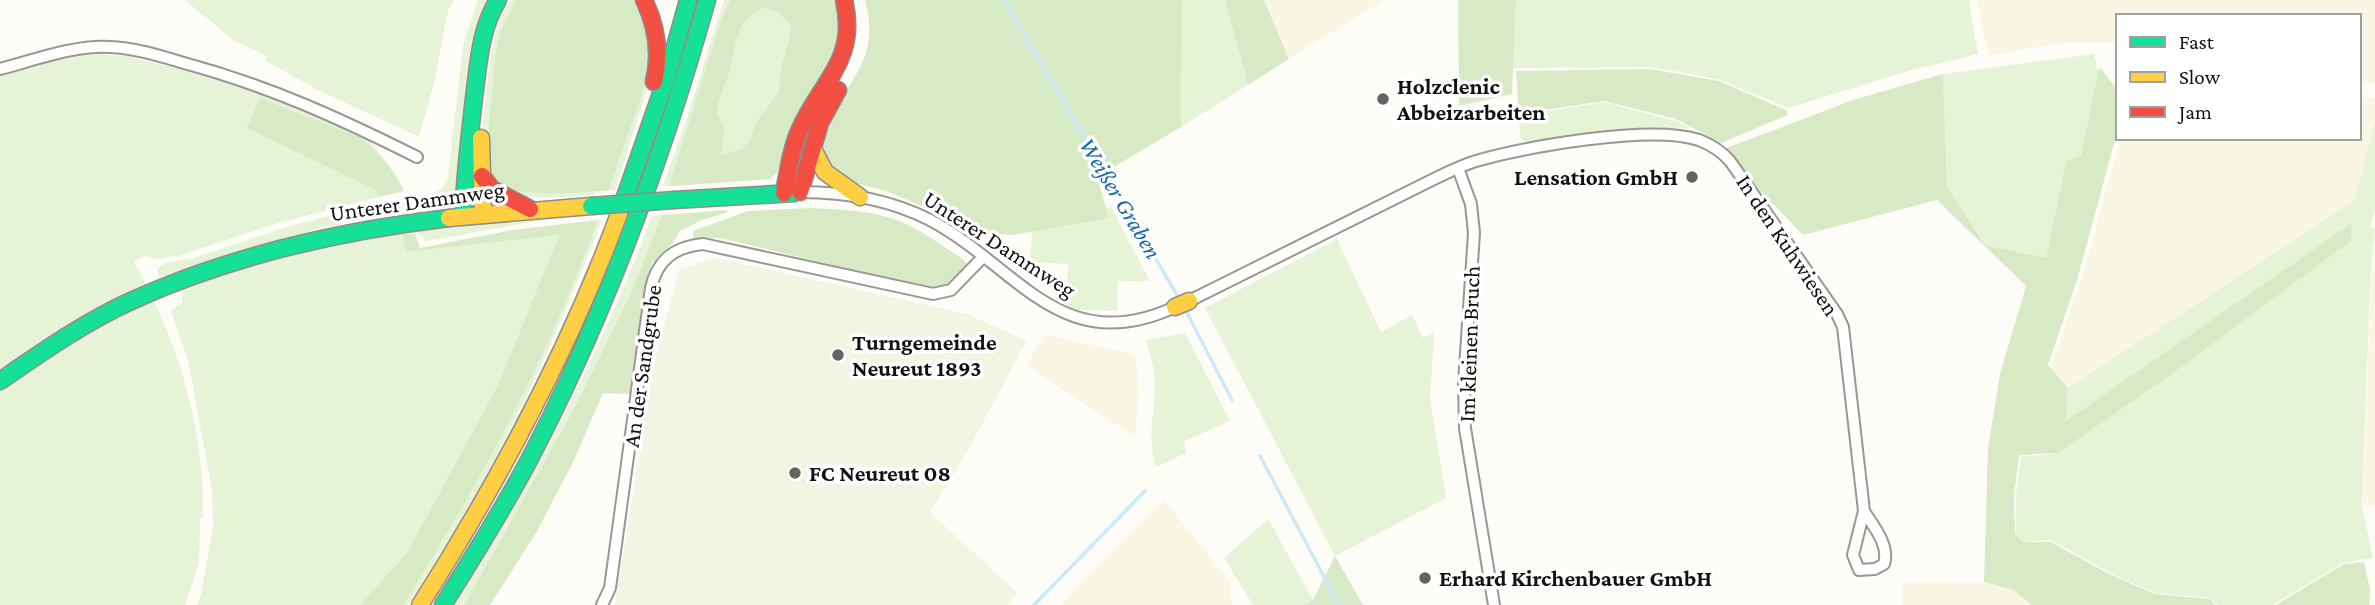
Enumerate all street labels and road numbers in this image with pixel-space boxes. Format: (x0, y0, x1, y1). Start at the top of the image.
street label: In den Kuhwiesen (1731, 170, 1845, 320)
street label: Unterer Dammweg (328, 176, 506, 226)
street label: Unterer Dammweg (919, 185, 1081, 303)
street label: Im kleinen Bruch (1453, 265, 1485, 423)
street label: An der Sandgrube (618, 283, 666, 449)

